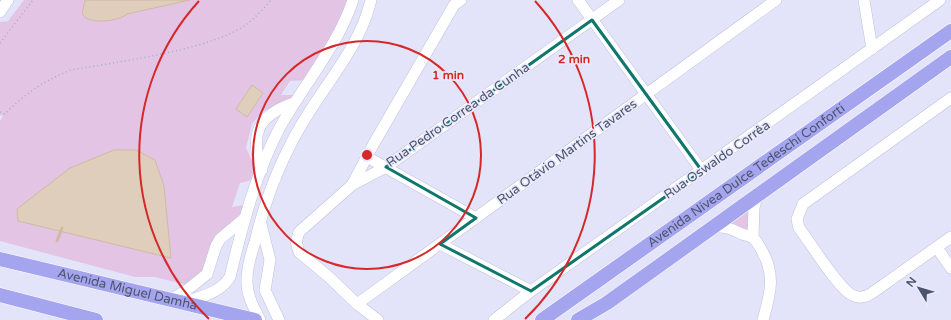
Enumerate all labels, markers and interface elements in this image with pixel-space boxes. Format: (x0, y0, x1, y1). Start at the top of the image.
text: 2 min (558, 52, 590, 66)
street label: Rua Pedro Correa da Cunha (383, 59, 533, 171)
text: 1 min (432, 68, 464, 82)
street label: Rua Otávio Martins Tavares (494, 96, 640, 208)
street label: Avenida Nívea Dulce Tedeschi Conforti (644, 100, 848, 251)
street label: Rua Oswaldo Corrêa (661, 117, 773, 203)
centre of rings (360, 148, 374, 162)
street label: Avenida Miguel Damha (56, 265, 199, 314)
north arrow (899, 268, 939, 308)
text: N (904, 275, 919, 290)

